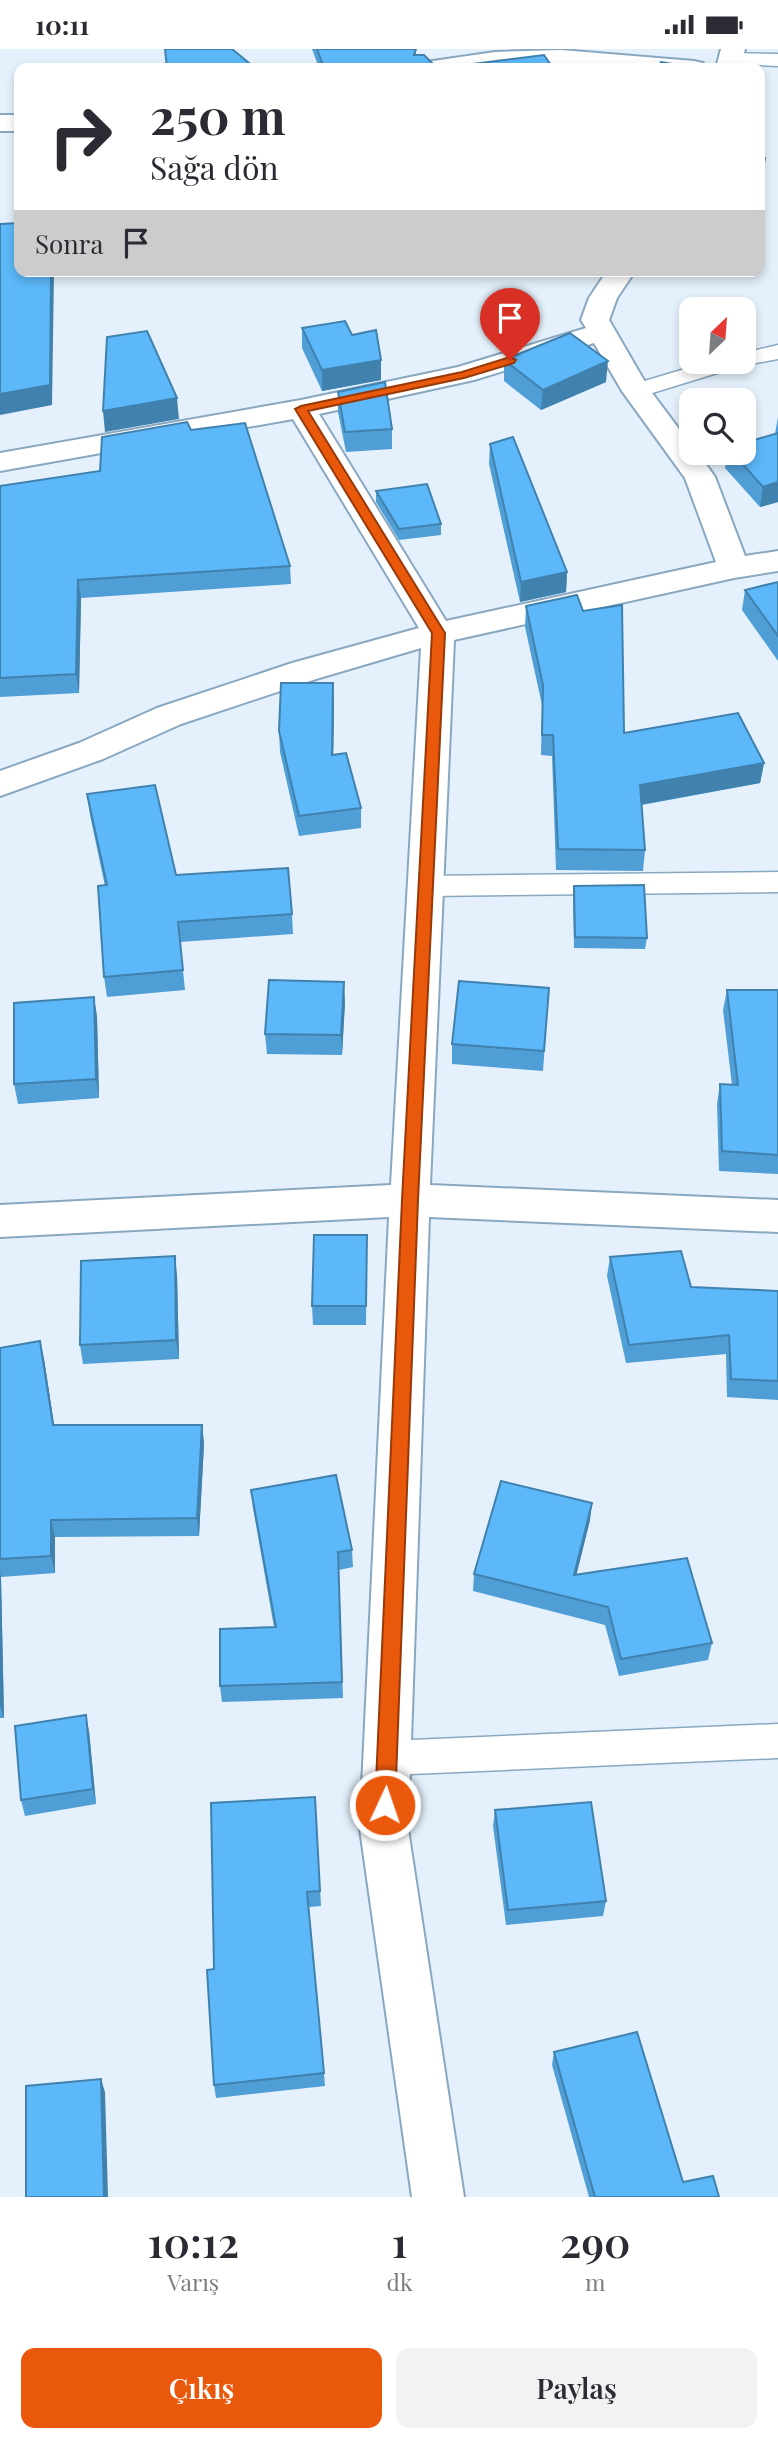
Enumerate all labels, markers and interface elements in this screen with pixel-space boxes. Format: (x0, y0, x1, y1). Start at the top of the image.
text: 10:11 (35, 7, 89, 42)
text: 250 m (150, 82, 286, 147)
icon: right (35, 91, 126, 182)
text: Sağa dön (150, 145, 279, 188)
icon: arrive (117, 224, 155, 262)
text: Sonra (35, 226, 103, 261)
pin (480, 288, 540, 360)
north arrow (679, 297, 756, 375)
map controls (679, 297, 756, 465)
icon: arrive (491, 299, 529, 337)
button: search (679, 388, 756, 465)
position arrow (348, 1768, 422, 1842)
text: 10:12 (148, 2213, 239, 2269)
text: 1 (392, 2213, 408, 2269)
text: 290 (560, 2213, 630, 2269)
text: Varış (167, 2266, 219, 2297)
text: dk (387, 2266, 413, 2297)
text: m (585, 2266, 605, 2297)
button: Çıkış (21, 2348, 382, 2428)
button: Paylaş (396, 2348, 757, 2428)

